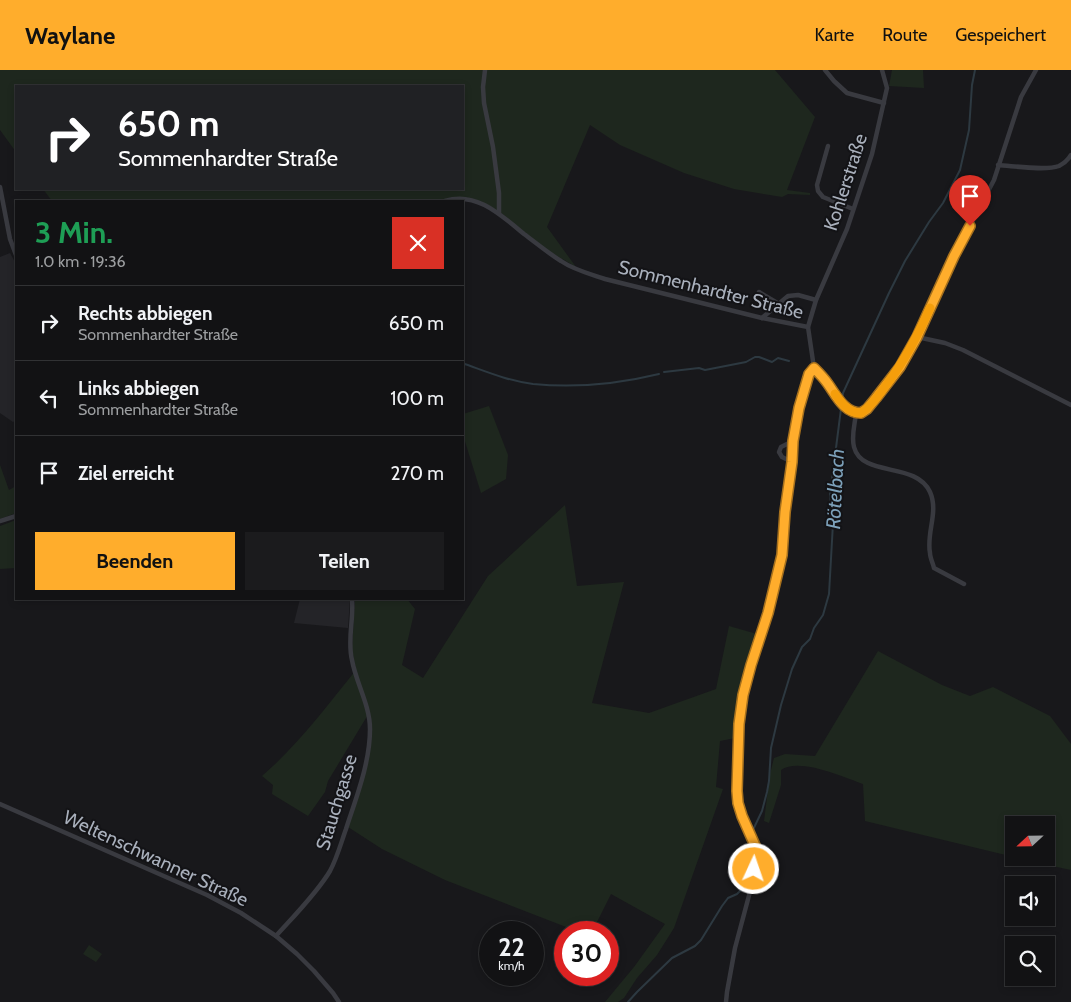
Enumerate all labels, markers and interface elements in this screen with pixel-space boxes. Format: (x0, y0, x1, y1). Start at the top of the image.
text: Waylane (25, 21, 115, 50)
text: Karte (815, 24, 854, 46)
text: Route (882, 24, 927, 46)
text: Gespeichert (955, 24, 1046, 46)
text: 650 m (118, 102, 219, 145)
icon: right (35, 105, 100, 170)
street label: Kohlerstraße (819, 130, 872, 234)
text: Sommenhardter Straße (118, 145, 338, 172)
pin (949, 175, 991, 226)
icon: arrive (956, 182, 984, 210)
text: 3 Min. (35, 214, 113, 251)
button: close (392, 217, 444, 269)
text: 1.0 km · 19:36 (35, 252, 126, 271)
street label: Sommenhardter Straße (616, 255, 806, 324)
text: Rechts abbiegen (78, 302, 212, 325)
icon: right (35, 309, 63, 337)
text: 650 m (389, 312, 444, 335)
text: Sommenhardter Straße (78, 325, 238, 344)
text: Links abbiegen (78, 377, 199, 400)
icon: left (35, 384, 63, 412)
text: 100 m (390, 387, 444, 410)
text: Sommenhardter Straße (78, 400, 238, 419)
water label: Rötelbach (821, 448, 849, 530)
icon: arrive (35, 459, 63, 487)
text: Ziel erreicht (78, 462, 174, 485)
text: 270 m (390, 462, 444, 485)
button: Beenden (35, 532, 235, 590)
button: Teilen (245, 532, 444, 590)
street label: Stauchgasse (311, 751, 362, 853)
street label: Weltenschwanner Straße (60, 805, 252, 912)
north arrow (1005, 816, 1055, 866)
map controls (1005, 816, 1055, 986)
position arrow (727, 842, 779, 894)
button: sound (1005, 876, 1055, 926)
speed limit sign: 30 (554, 921, 619, 986)
text: 22 (498, 932, 525, 962)
button: search (1005, 936, 1055, 986)
text: km/h (498, 958, 525, 973)

